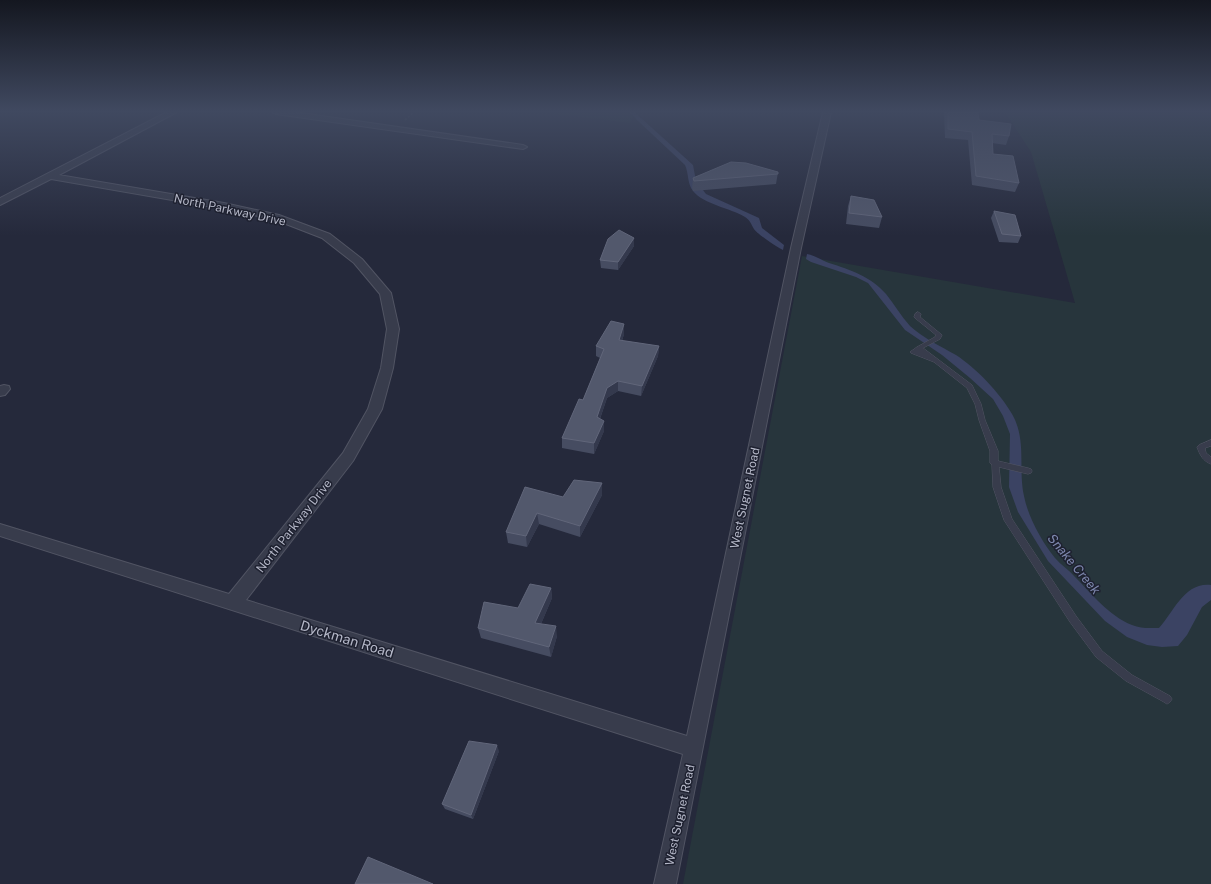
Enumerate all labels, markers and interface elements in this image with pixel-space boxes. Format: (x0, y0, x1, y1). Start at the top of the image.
street label: North Parkway Drive (173, 191, 287, 229)
street label: West Sugnet Road (727, 446, 763, 550)
street label: North Parkway Drive (253, 477, 335, 575)
water label: Snake Creek (1044, 531, 1104, 597)
street label: Dyckman Road (298, 617, 396, 661)
street label: West Sugnet Road (662, 763, 698, 867)

